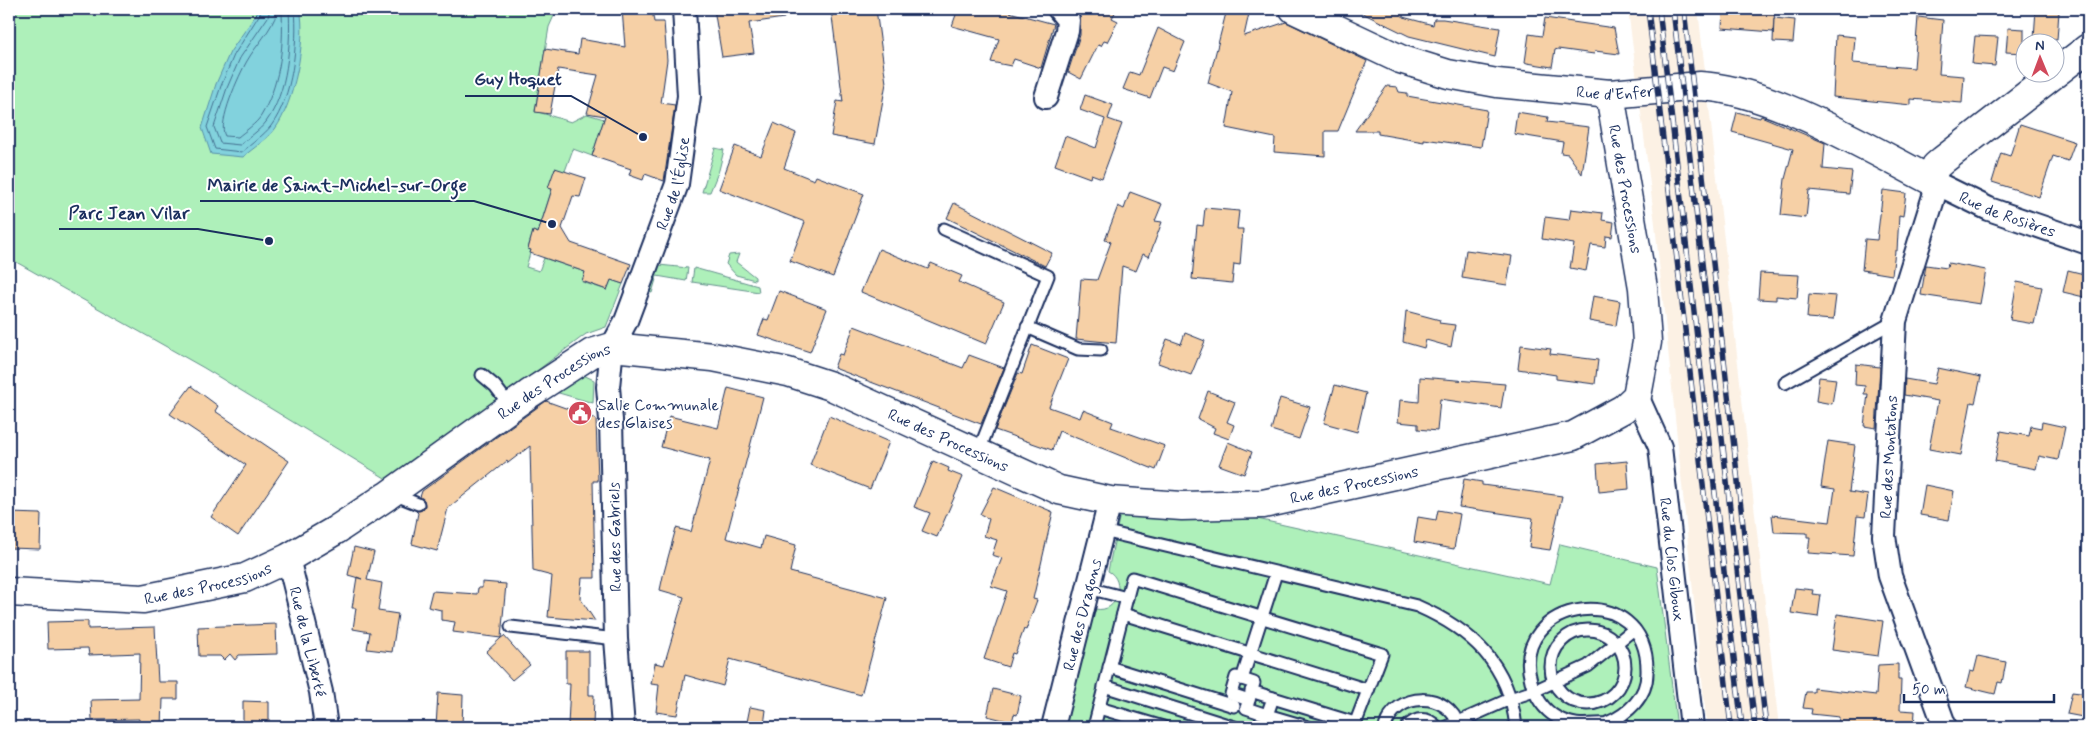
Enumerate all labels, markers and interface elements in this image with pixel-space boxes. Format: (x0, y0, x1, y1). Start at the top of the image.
north arrow (2014, 32, 2064, 82)
text: N (2035, 37, 2045, 55)
callout: Guy Hoquet (465, 63, 571, 96)
text: Guy Hoquet (474, 68, 562, 92)
street label: Rue d'Enfer (1575, 81, 1656, 106)
street label: Rue des Processions (1603, 123, 1646, 255)
street label: Rue de l'Église (652, 136, 695, 233)
callout: Mairie de Saint-Michel-sur-Orge (200, 168, 474, 201)
text: Mairie de Saint-Michel-sur-Orge (207, 174, 467, 200)
street label: Rue de Rosières (1955, 187, 2058, 243)
callout: Parc Jean Vilar (59, 196, 198, 229)
text: Parc Jean Vilar (69, 202, 190, 226)
street label: Rue des Processions (494, 339, 613, 425)
place label: Salle Communale des Glaises (598, 395, 719, 434)
street label: Rue des Montatons (1876, 395, 1903, 519)
public building icon: Salle Communale des Glaises (567, 400, 593, 426)
street label: Rue des Processions (884, 404, 1012, 478)
street label: Rue des Processions (1288, 461, 1421, 510)
street label: Rue des Gabriels (604, 482, 627, 592)
street label: Rue du Clos Giboux (1654, 497, 1689, 622)
street label: Rue des Dragons (1059, 557, 1107, 673)
street label: Rue des Processions (143, 558, 275, 610)
street label: Rue de la Liberté (283, 585, 331, 698)
scale bar (1904, 671, 2054, 703)
text: 50 m (1912, 680, 1946, 700)

